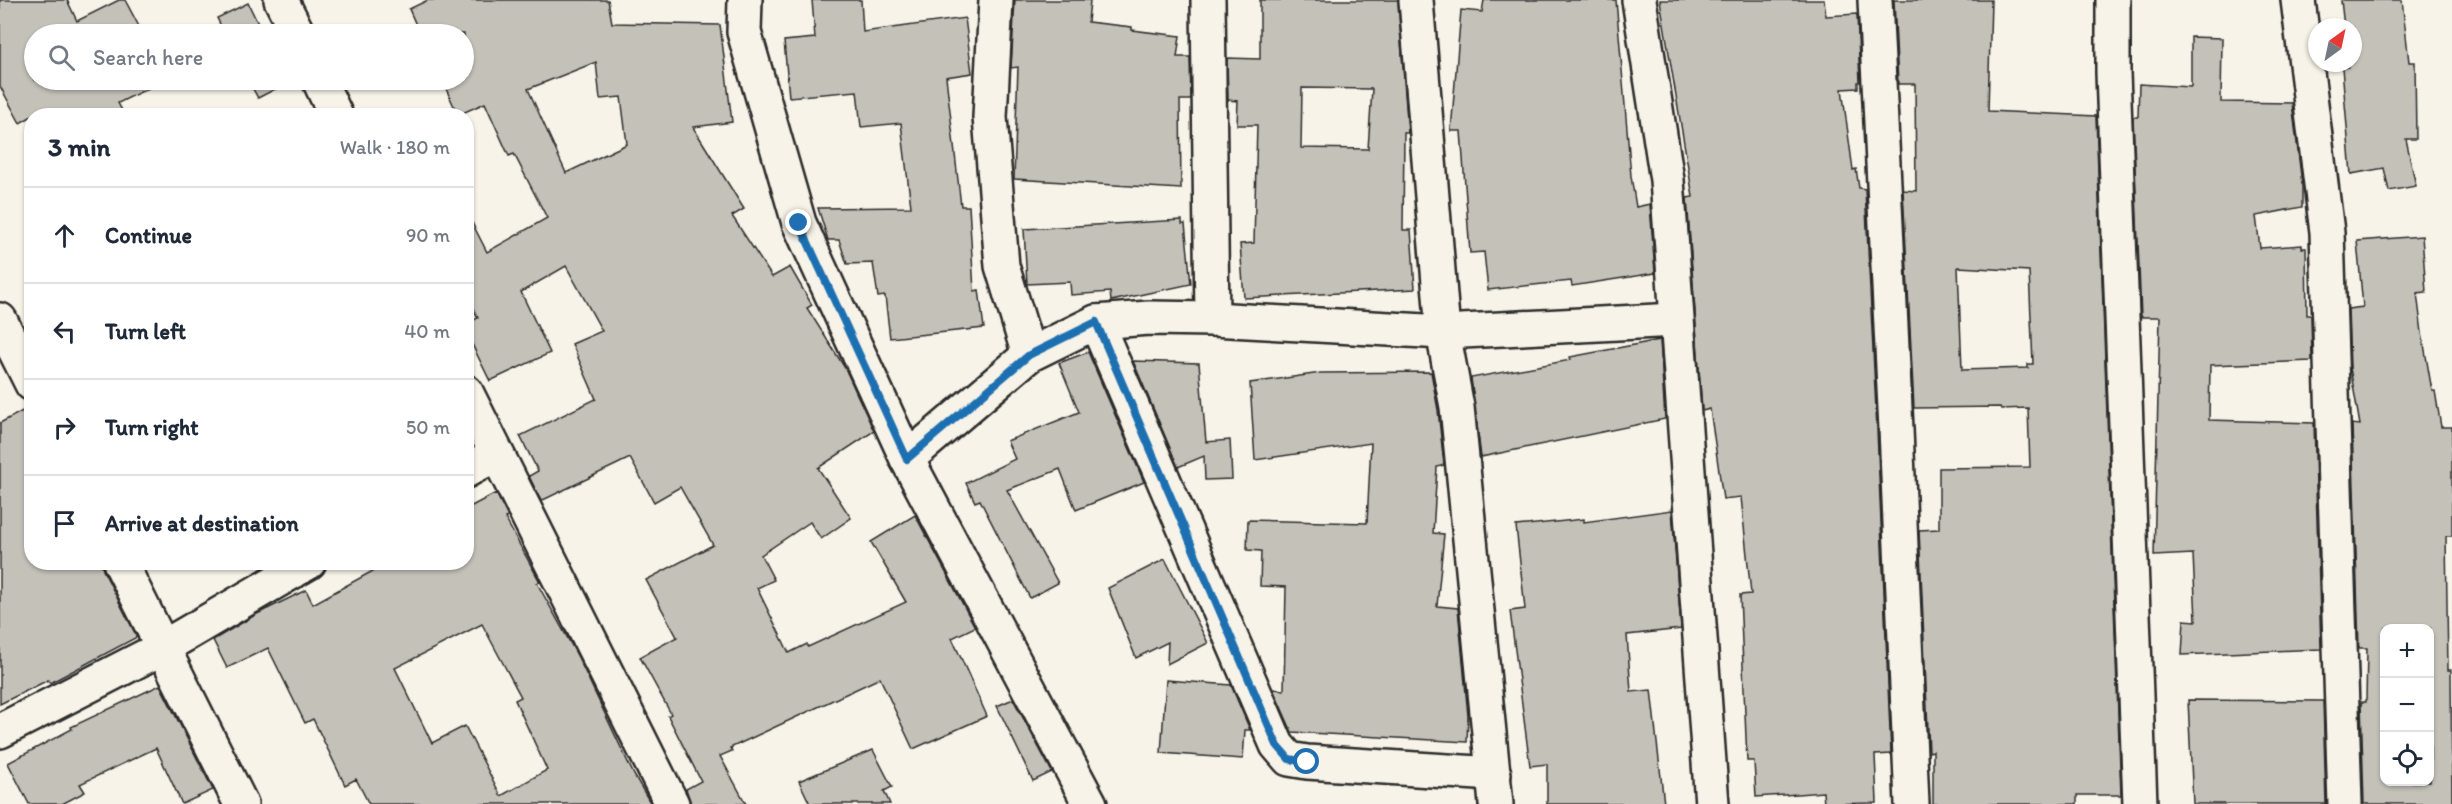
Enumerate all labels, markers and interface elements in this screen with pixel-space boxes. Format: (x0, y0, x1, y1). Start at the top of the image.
north arrow (2308, 18, 2362, 72)
search box (24, 24, 474, 90)
icon: search (45, 41, 78, 74)
text: Search here (93, 44, 203, 71)
text: 3 min (48, 131, 110, 163)
text: Walk · 180 m (340, 135, 450, 159)
route end (785, 209, 811, 235)
icon: ahead (48, 219, 81, 252)
text: Continue (105, 222, 192, 249)
text: 90 m (406, 223, 450, 247)
icon: left (48, 315, 81, 348)
text: Turn left (105, 318, 186, 345)
text: 40 m (404, 319, 450, 343)
icon: right (48, 411, 81, 444)
text: Turn right (105, 414, 199, 441)
text: 50 m (406, 415, 450, 439)
icon: arrive (48, 507, 81, 540)
text: Arrive at destination (105, 510, 299, 537)
map controls (2380, 624, 2434, 786)
button: + (2380, 624, 2434, 678)
button: − (2380, 678, 2434, 732)
button: locate (2380, 732, 2434, 786)
route start (1293, 748, 1319, 774)

